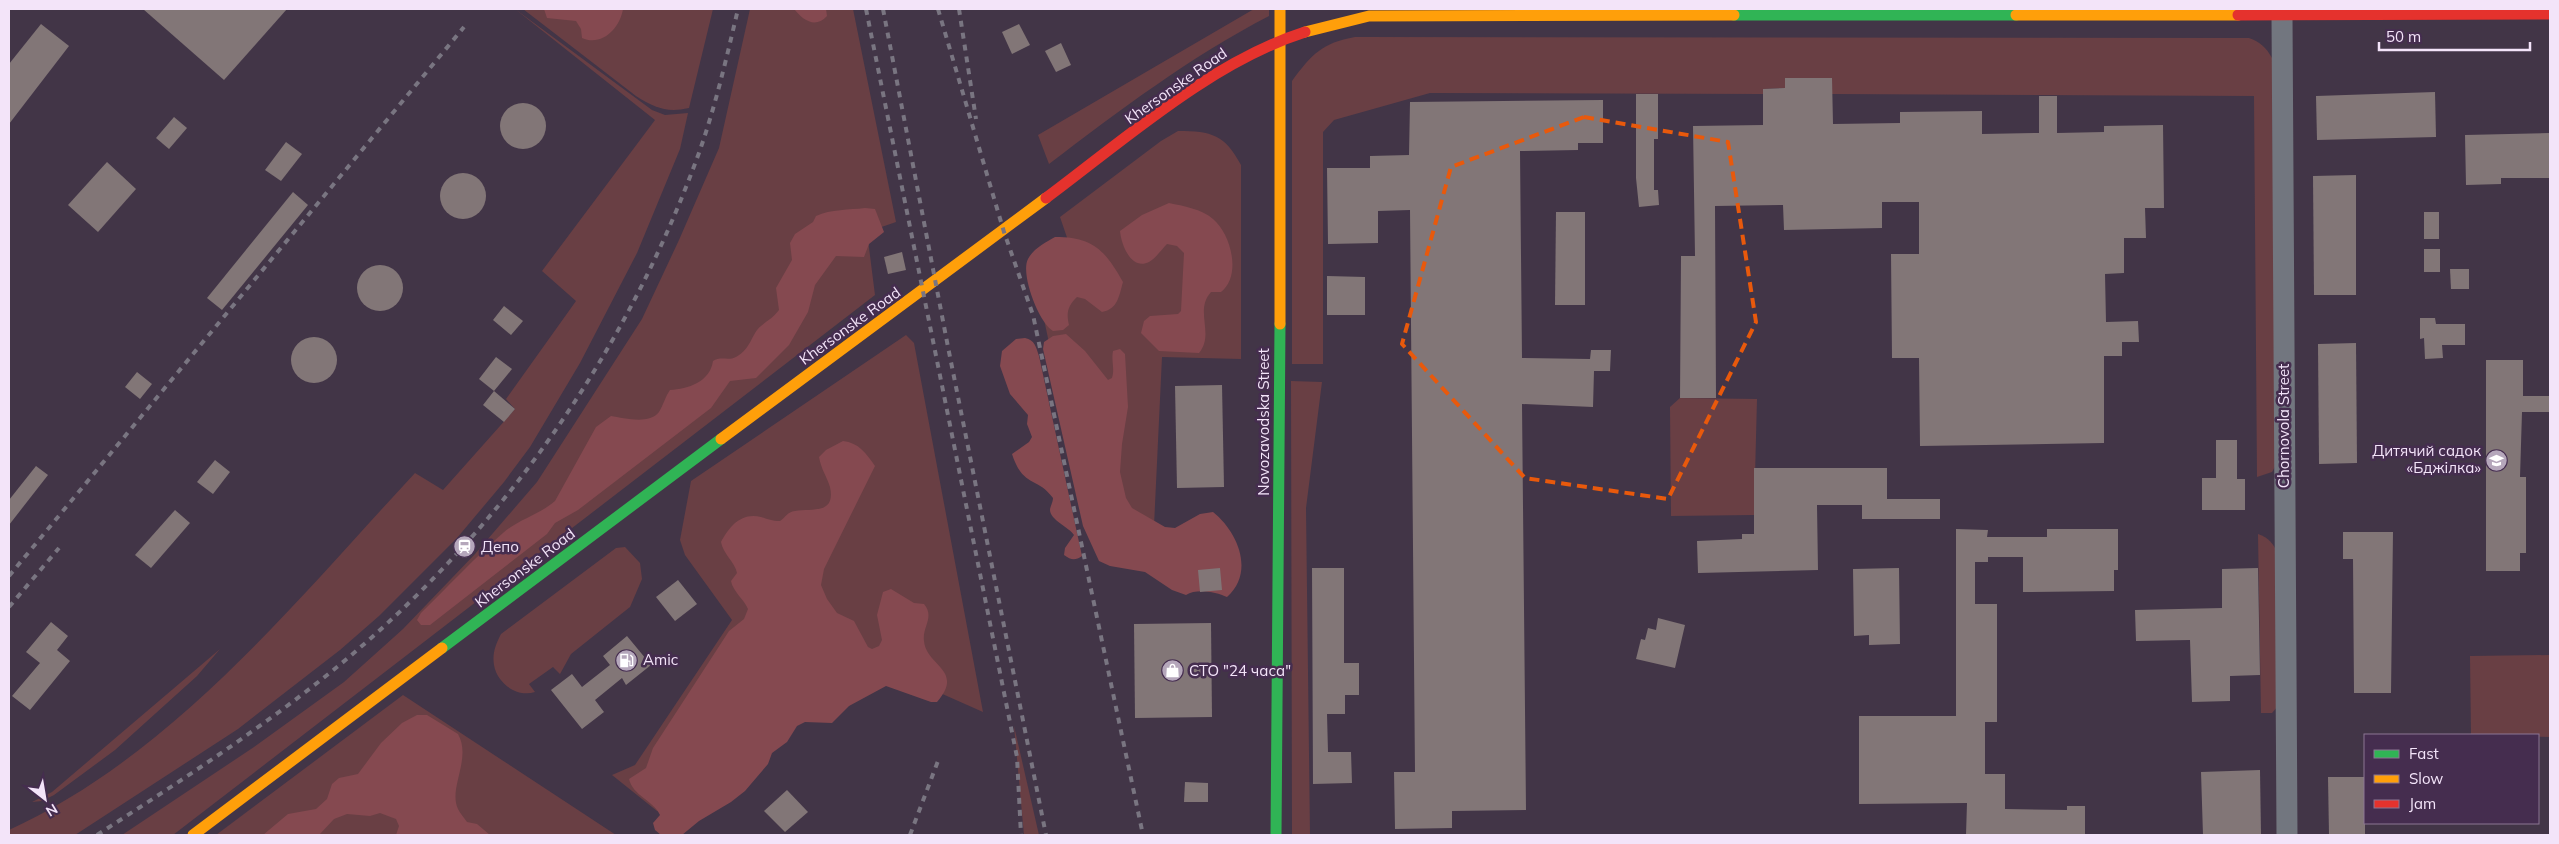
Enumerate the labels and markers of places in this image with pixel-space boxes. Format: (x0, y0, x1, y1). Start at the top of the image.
place label: Дитячий садок «Бджілка» (2372, 441, 2482, 477)
school or university icon: Дитячий садок «Бджілка» (2485, 448, 2509, 472)
station icon: Депо (453, 535, 477, 559)
place label: Депо (481, 537, 519, 556)
fuel station icon: Amic (615, 648, 639, 672)
place label: Amic (643, 650, 678, 669)
shop icon: СТО "24 часа" (1161, 659, 1185, 683)
place label: СТО "24 часа" (1189, 661, 1291, 680)

